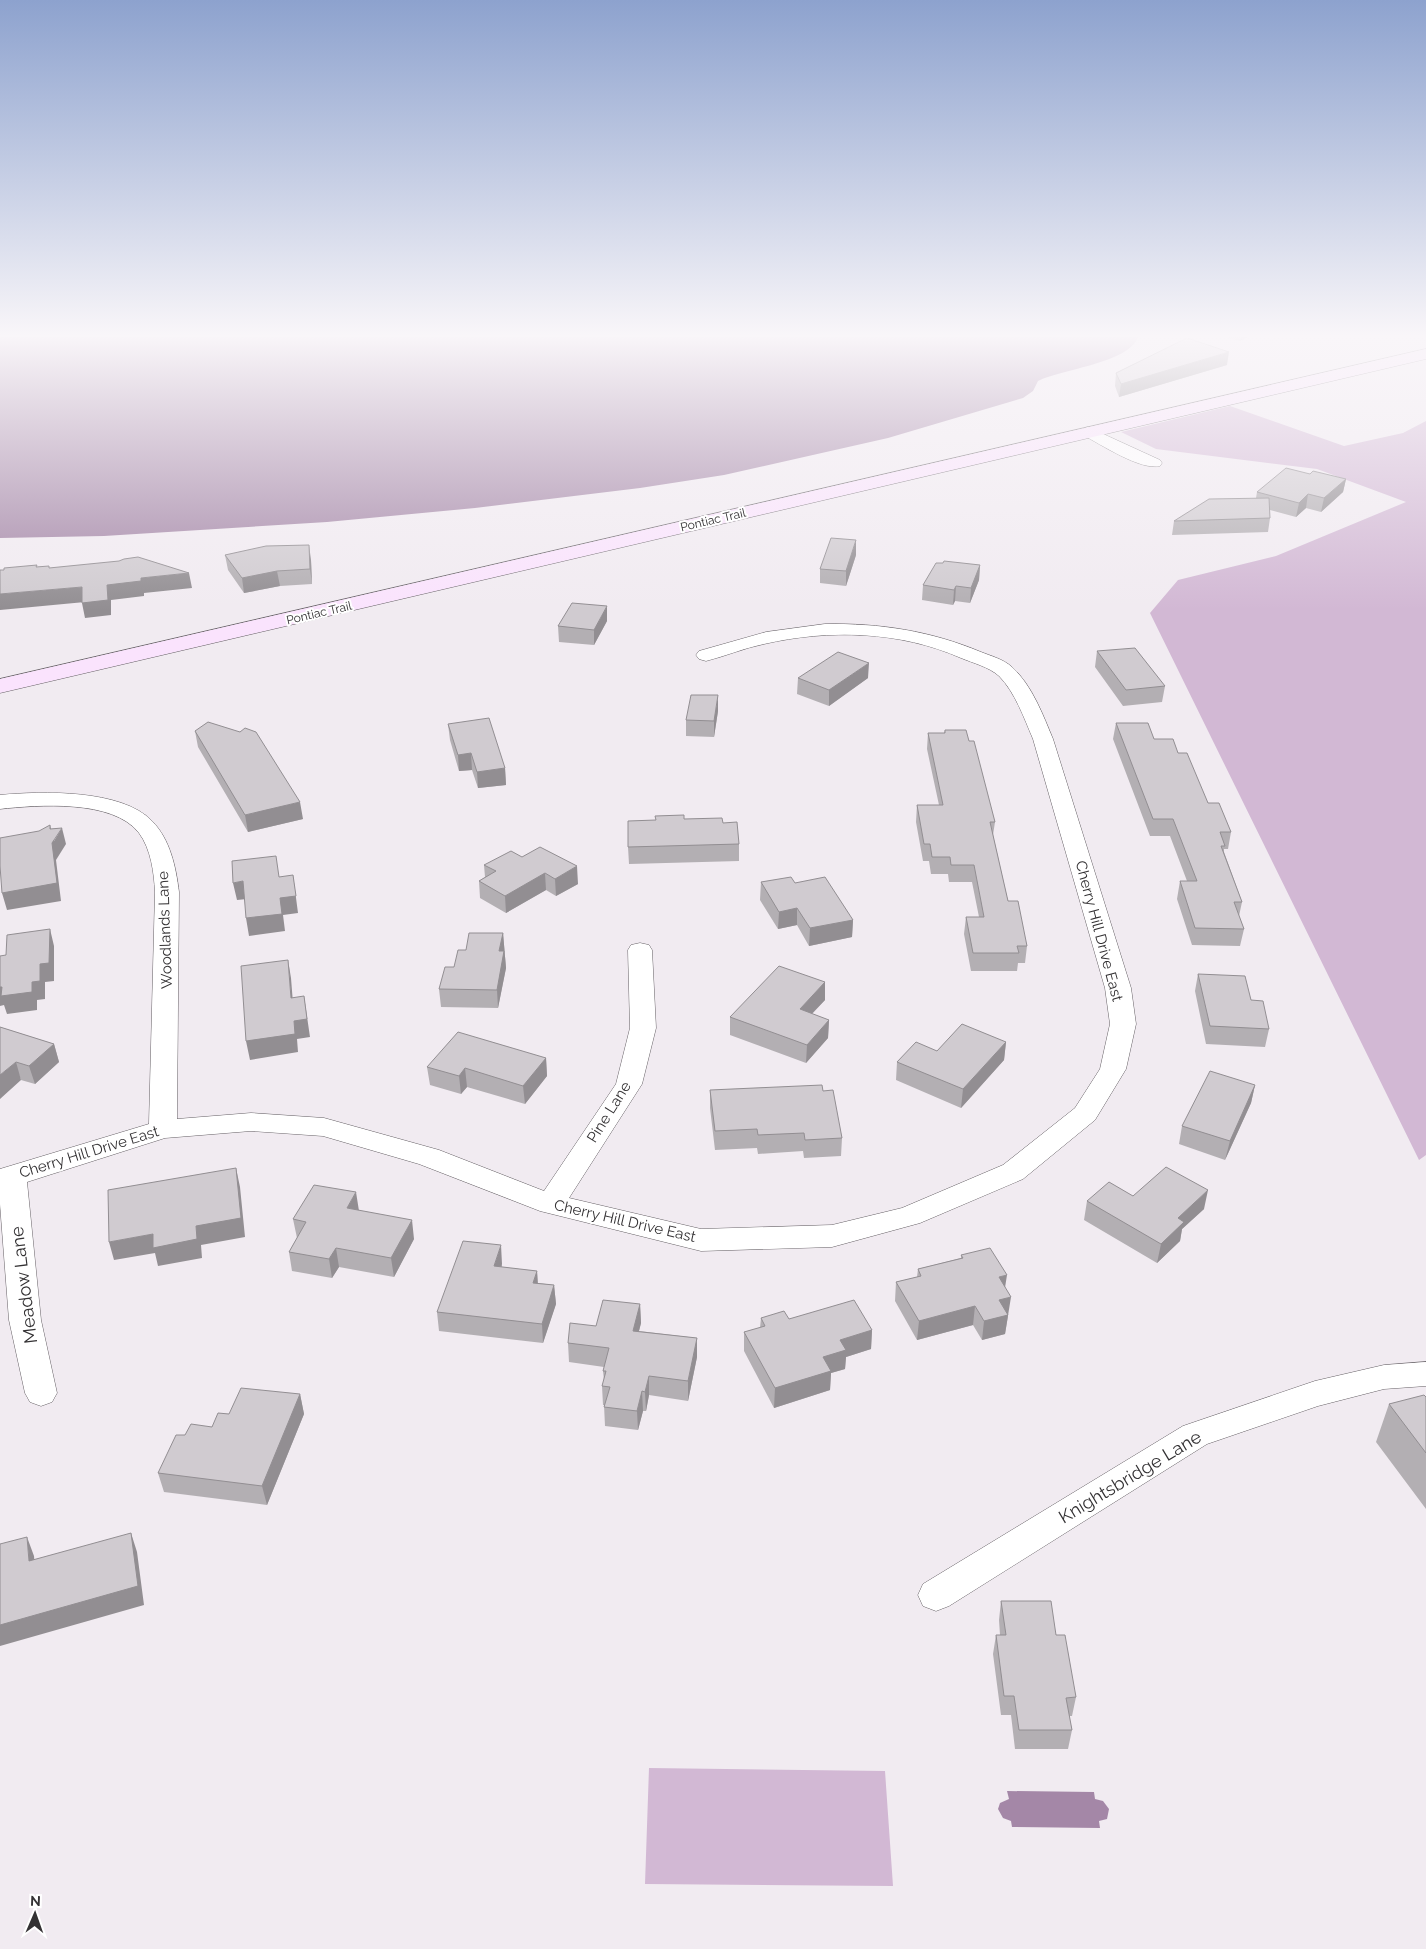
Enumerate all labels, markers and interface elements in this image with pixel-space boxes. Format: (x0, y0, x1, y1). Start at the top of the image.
street label: Pontiac Trail (679, 506, 748, 534)
street label: Pontiac Trail (285, 599, 354, 627)
street label: Cherry Hill Drive East (1072, 859, 1126, 1003)
street label: Woodlands Lane (154, 871, 176, 989)
street label: Pine Lane (583, 1078, 635, 1146)
street label: Cherry Hill Drive East (17, 1122, 161, 1182)
street label: Cherry Hill Drive East (552, 1196, 698, 1246)
street label: Meadow Lane (6, 1225, 41, 1345)
street label: Knightsbridge Lane (1055, 1426, 1205, 1527)
north arrow (10, 1889, 60, 1939)
text: N (30, 1893, 41, 1909)

